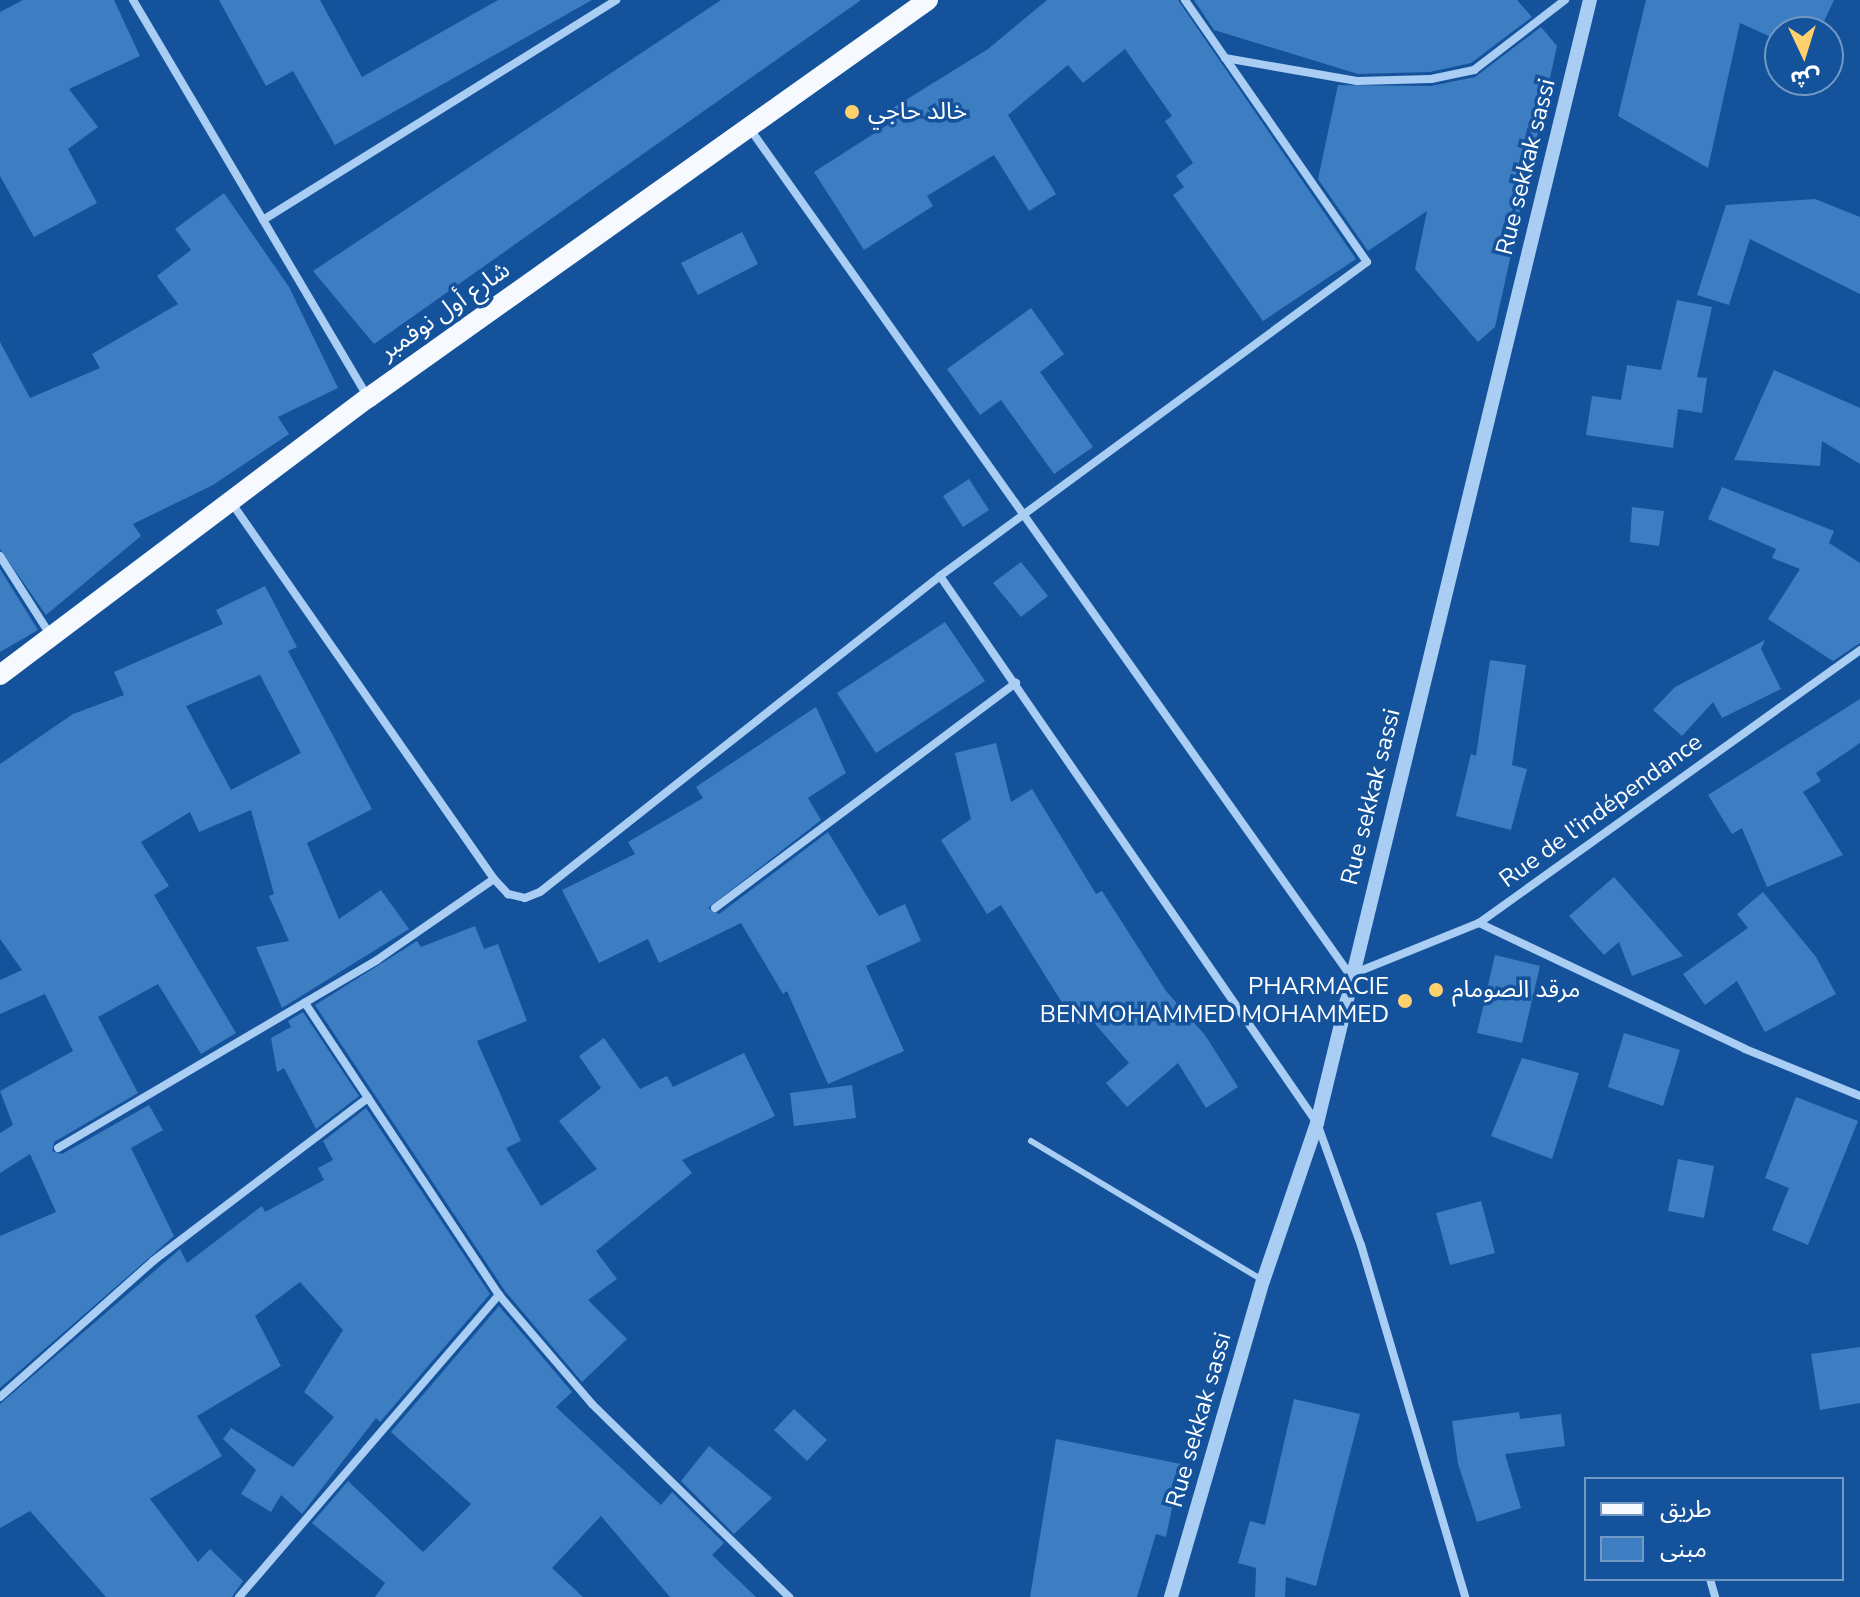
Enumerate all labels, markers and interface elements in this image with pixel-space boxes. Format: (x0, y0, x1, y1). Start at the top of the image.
north arrow (1764, 16, 1844, 96)
text: ش (1789, 62, 1822, 94)
street label: Rue sekkak sassi (1490, 76, 1562, 258)
place label: خالد حاجي (868, 98, 967, 126)
marker: خالد حاجي (843, 103, 861, 121)
street label: شارع أول نوفمبر (374, 256, 516, 366)
street label: Rue sekkak sassi (1335, 706, 1407, 888)
street label: Rue de l'indépendance (1494, 728, 1708, 894)
place label: PHARMACIE BENMOHAMMED MOHAMMED (1040, 973, 1389, 1029)
place label: مرقد الصومام (1452, 976, 1580, 1004)
marker: مرقد الصومام (1427, 981, 1445, 999)
marker: PHARMACIE BENMOHAMMED MOHAMMED (1396, 992, 1414, 1010)
street label: Rue sekkak sassi (1160, 1329, 1238, 1511)
legend (1584, 1477, 1844, 1581)
text: طريق (1660, 1493, 1712, 1525)
text: مبنى (1660, 1533, 1707, 1565)

